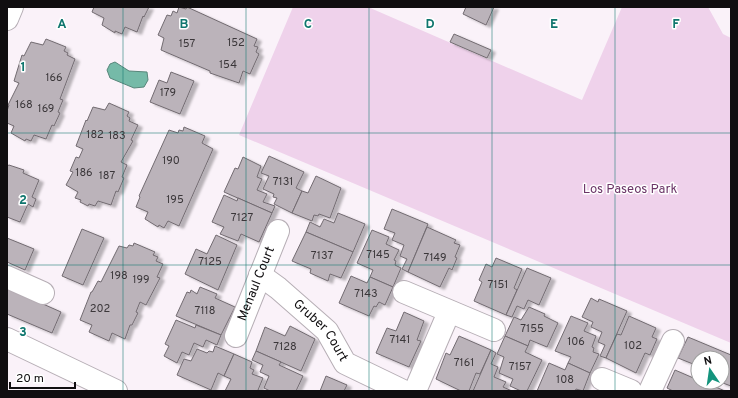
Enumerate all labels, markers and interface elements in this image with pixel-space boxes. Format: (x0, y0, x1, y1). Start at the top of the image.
text: A (57, 17, 67, 33)
text: B (180, 17, 189, 33)
text: C (304, 17, 312, 33)
text: D (425, 17, 435, 33)
text: E (550, 17, 558, 33)
text: F (672, 17, 680, 33)
house number: 152 (227, 36, 245, 50)
house number: 157 (179, 37, 196, 51)
house number: 154 (219, 58, 237, 72)
text: 1 (20, 60, 26, 76)
house number: 166 (45, 71, 63, 85)
house number: 179 (160, 86, 176, 100)
house number: 168 (15, 98, 33, 112)
house number: 169 (38, 102, 54, 116)
house number: 182 (86, 128, 104, 142)
house number: 183 (108, 129, 126, 143)
house number: 190 (162, 154, 180, 168)
house number: 186 (75, 166, 93, 180)
house number: 187 (99, 169, 115, 183)
house number: 7131 (273, 175, 293, 189)
park label: Los Paseos Park (583, 182, 677, 198)
text: 2 (19, 193, 27, 209)
house number: 195 (166, 193, 184, 207)
house number: 7127 (231, 211, 253, 225)
street label: Menaul Court (235, 244, 279, 324)
house number: 7145 (366, 248, 390, 262)
house number: 7137 (311, 249, 333, 263)
house number: 7149 (423, 251, 447, 265)
house number: 7125 (198, 255, 222, 269)
house number: 198 (110, 269, 128, 283)
house number: 199 (132, 273, 150, 287)
house number: 7151 (488, 278, 508, 292)
house number: 7143 (354, 287, 378, 301)
street label: Gruber Court (289, 297, 351, 365)
house number: 202 (90, 302, 110, 316)
house number: 7118 (195, 304, 215, 318)
house number: 7155 (520, 322, 544, 336)
text: 3 (19, 325, 27, 341)
house number: 7141 (390, 333, 410, 347)
house number: 106 (567, 335, 585, 349)
house number: 102 (624, 339, 642, 353)
house number: 7128 (273, 340, 297, 354)
north arrow (690, 350, 730, 390)
text: N (703, 354, 713, 369)
house number: 7161 (454, 356, 474, 370)
house number: 7157 (509, 360, 532, 374)
scale bar (10, 364, 75, 390)
text: 20 m (16, 371, 44, 387)
house number: 108 (556, 373, 574, 387)

